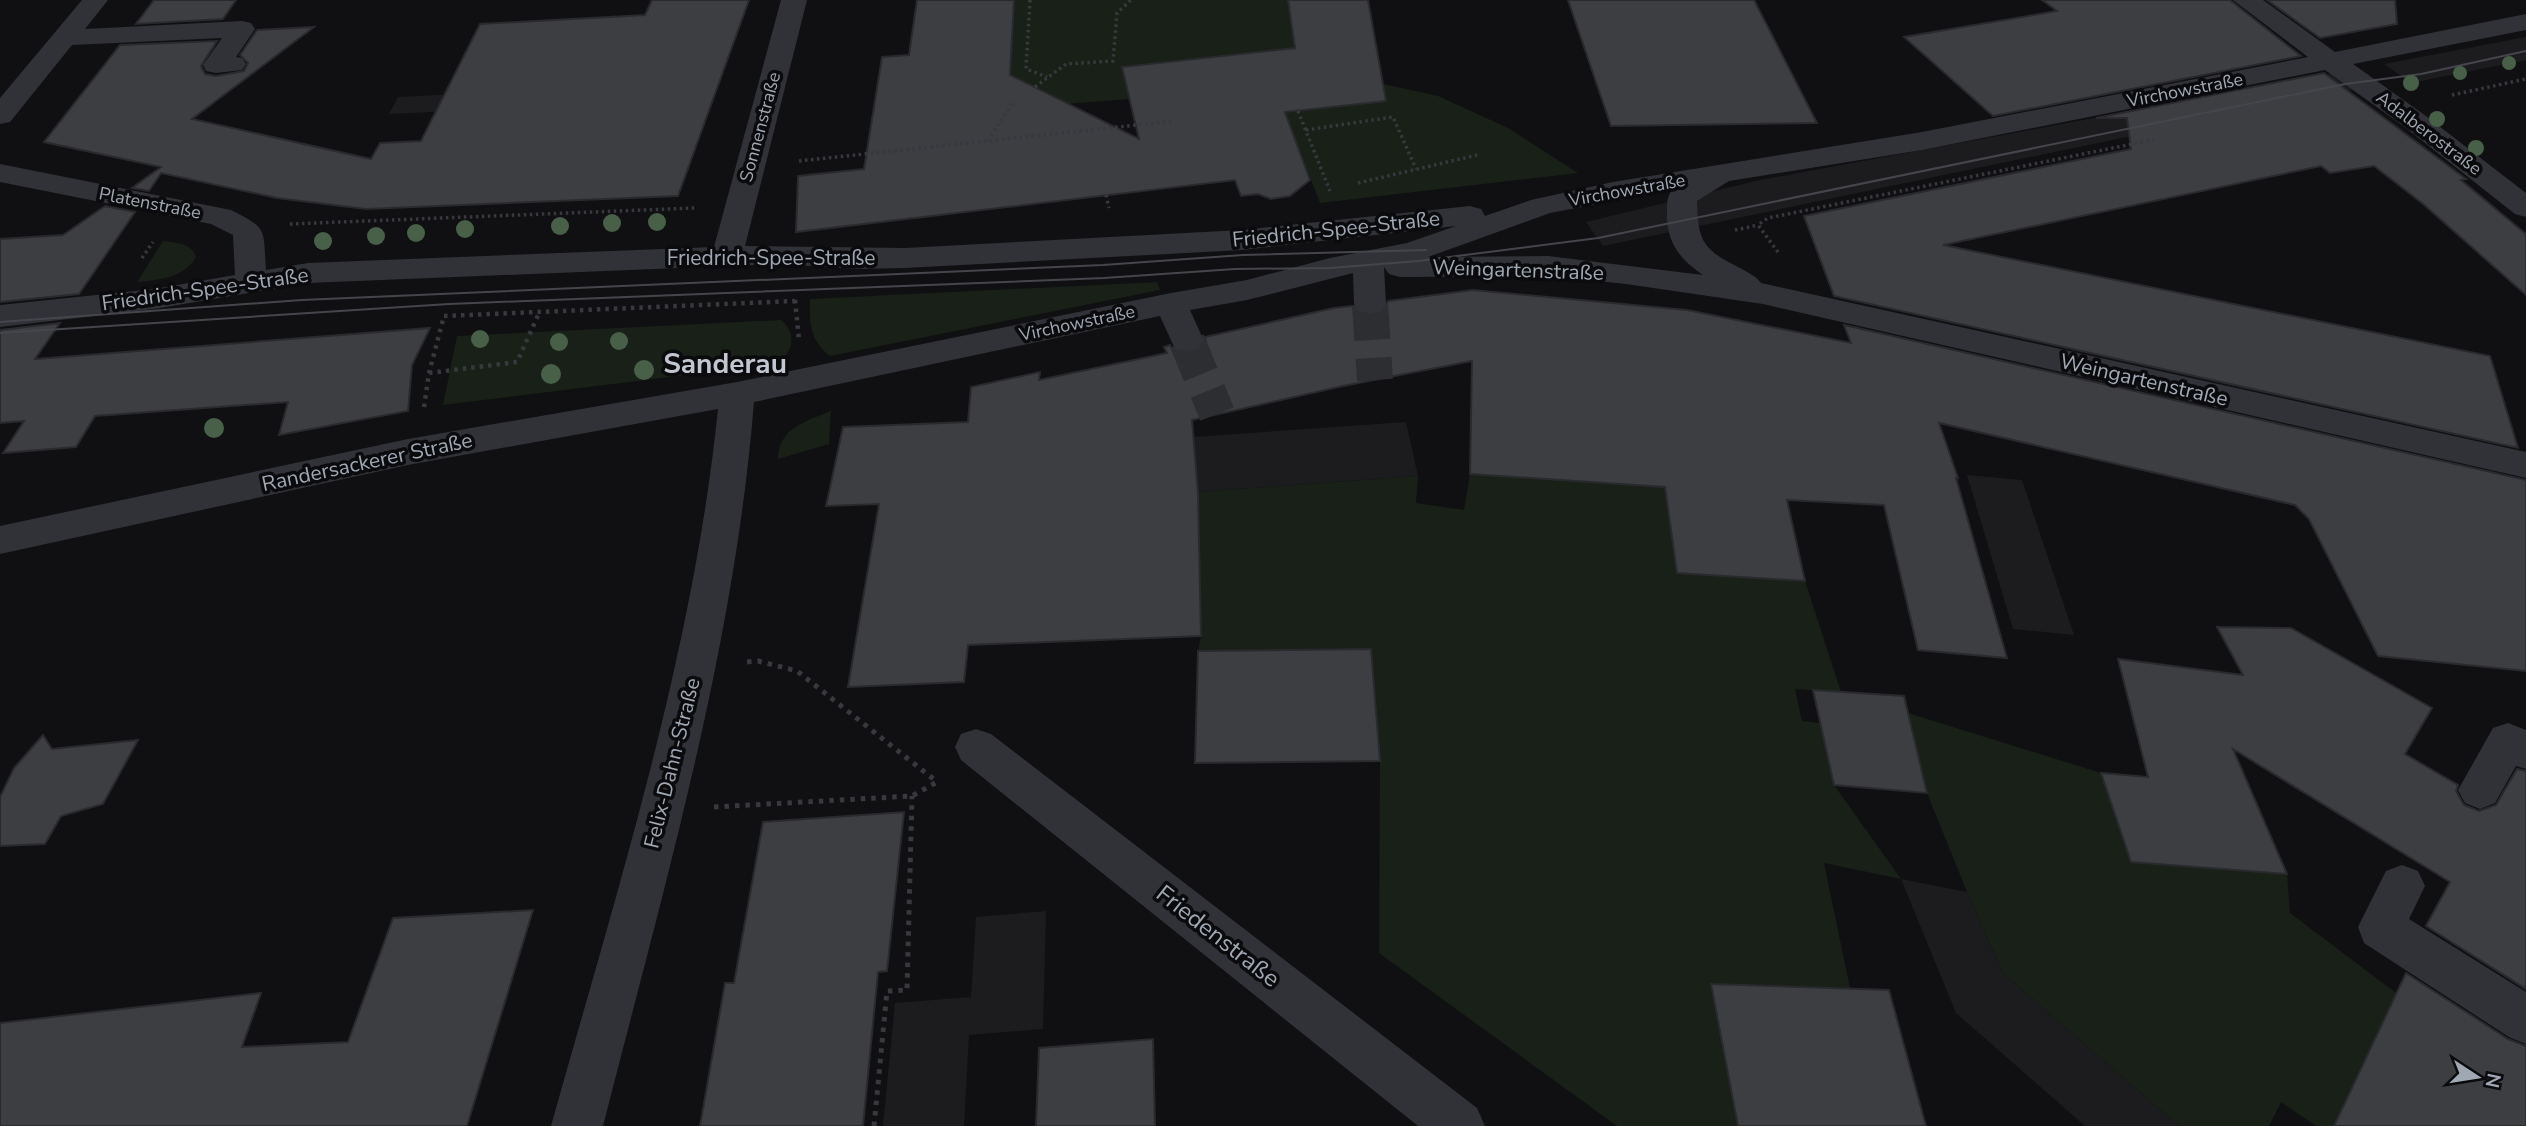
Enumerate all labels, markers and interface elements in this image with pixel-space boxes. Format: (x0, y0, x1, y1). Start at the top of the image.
street label: Virchowstraße (2124, 67, 2245, 113)
street label: Sonnenstraße (734, 69, 786, 185)
street label: Adalberostraße (2371, 85, 2487, 181)
street label: Virchowstraße (1566, 168, 1687, 212)
street label: Platenstraße (97, 181, 203, 225)
street label: Friedrich-Spee-Straße (1231, 204, 1441, 254)
street label: Friedrich-Spee-Straße (667, 244, 875, 272)
street label: Weingartenstraße (1432, 253, 1604, 287)
street label: Friedrich-Spee-Straße (100, 261, 310, 317)
street label: Virchowstraße (1016, 299, 1137, 347)
district label: Sanderau (663, 345, 787, 383)
street label: Weingartenstraße (2057, 347, 2231, 413)
street label: Randersackerer Straße (259, 426, 475, 498)
street label: Felix-Dahn-Straße (637, 675, 707, 851)
street label: Friedenstraße (1150, 878, 1286, 994)
north arrow (2442, 1042, 2512, 1112)
text: N (2478, 1071, 2507, 1090)

